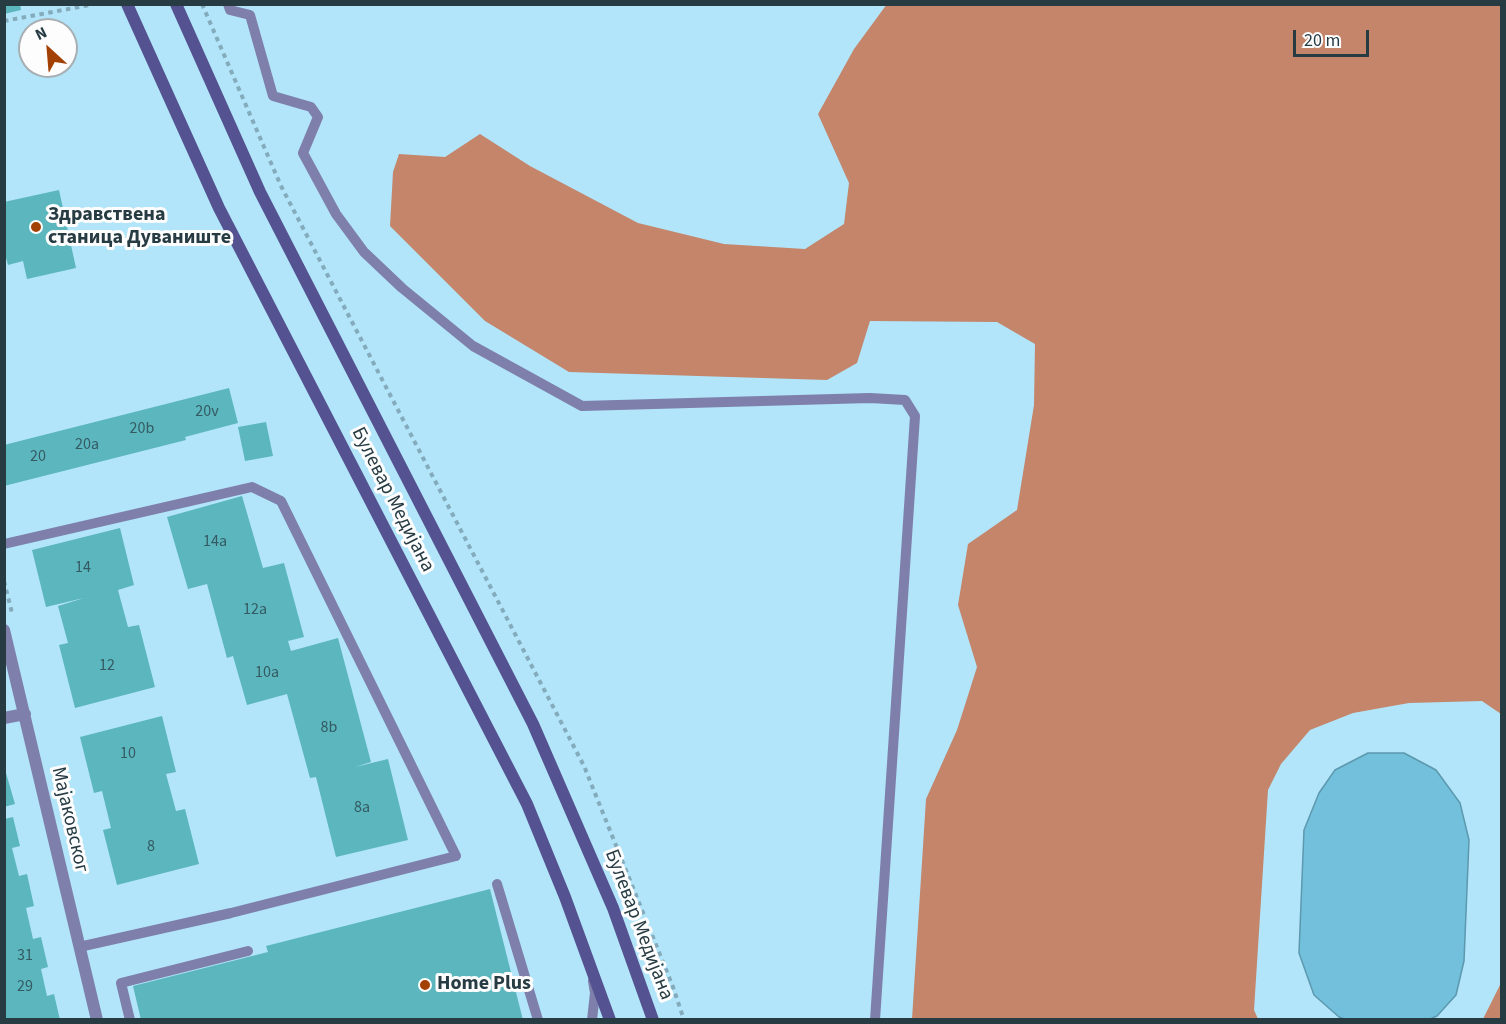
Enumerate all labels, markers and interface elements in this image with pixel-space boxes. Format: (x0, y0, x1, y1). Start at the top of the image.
north arrow (18, 18, 78, 78)
scale bar (1296, 18, 1372, 56)
text: N (31, 21, 51, 46)
text: 20 m (1304, 28, 1340, 53)
place label: Здравствена станица Дуваниште (48, 204, 231, 251)
marker: Здравствена станица Дуваниште (29, 220, 43, 234)
house number: 20v (195, 402, 219, 422)
house number: 20b (130, 419, 154, 439)
street label: Булевар Медијана (345, 424, 439, 576)
house number: 20a (75, 435, 99, 455)
house number: 20 (30, 447, 46, 467)
house number: 14a (203, 532, 227, 552)
house number: 14 (75, 558, 91, 578)
house number: 12a (243, 600, 267, 620)
house number: 12 (99, 656, 115, 676)
house number: 10a (255, 663, 279, 683)
house number: 8b (321, 718, 337, 738)
house number: 10 (120, 744, 136, 764)
street label: Мајаковског (45, 765, 93, 875)
house number: 8a (354, 798, 370, 818)
house number: 8 (147, 837, 155, 857)
street label: Булевар Медијана (598, 846, 678, 1004)
house number: 31 (17, 946, 33, 966)
place label: Home Plus (437, 973, 531, 997)
house number: 29 (17, 977, 33, 997)
marker: Home Plus (418, 978, 432, 992)

